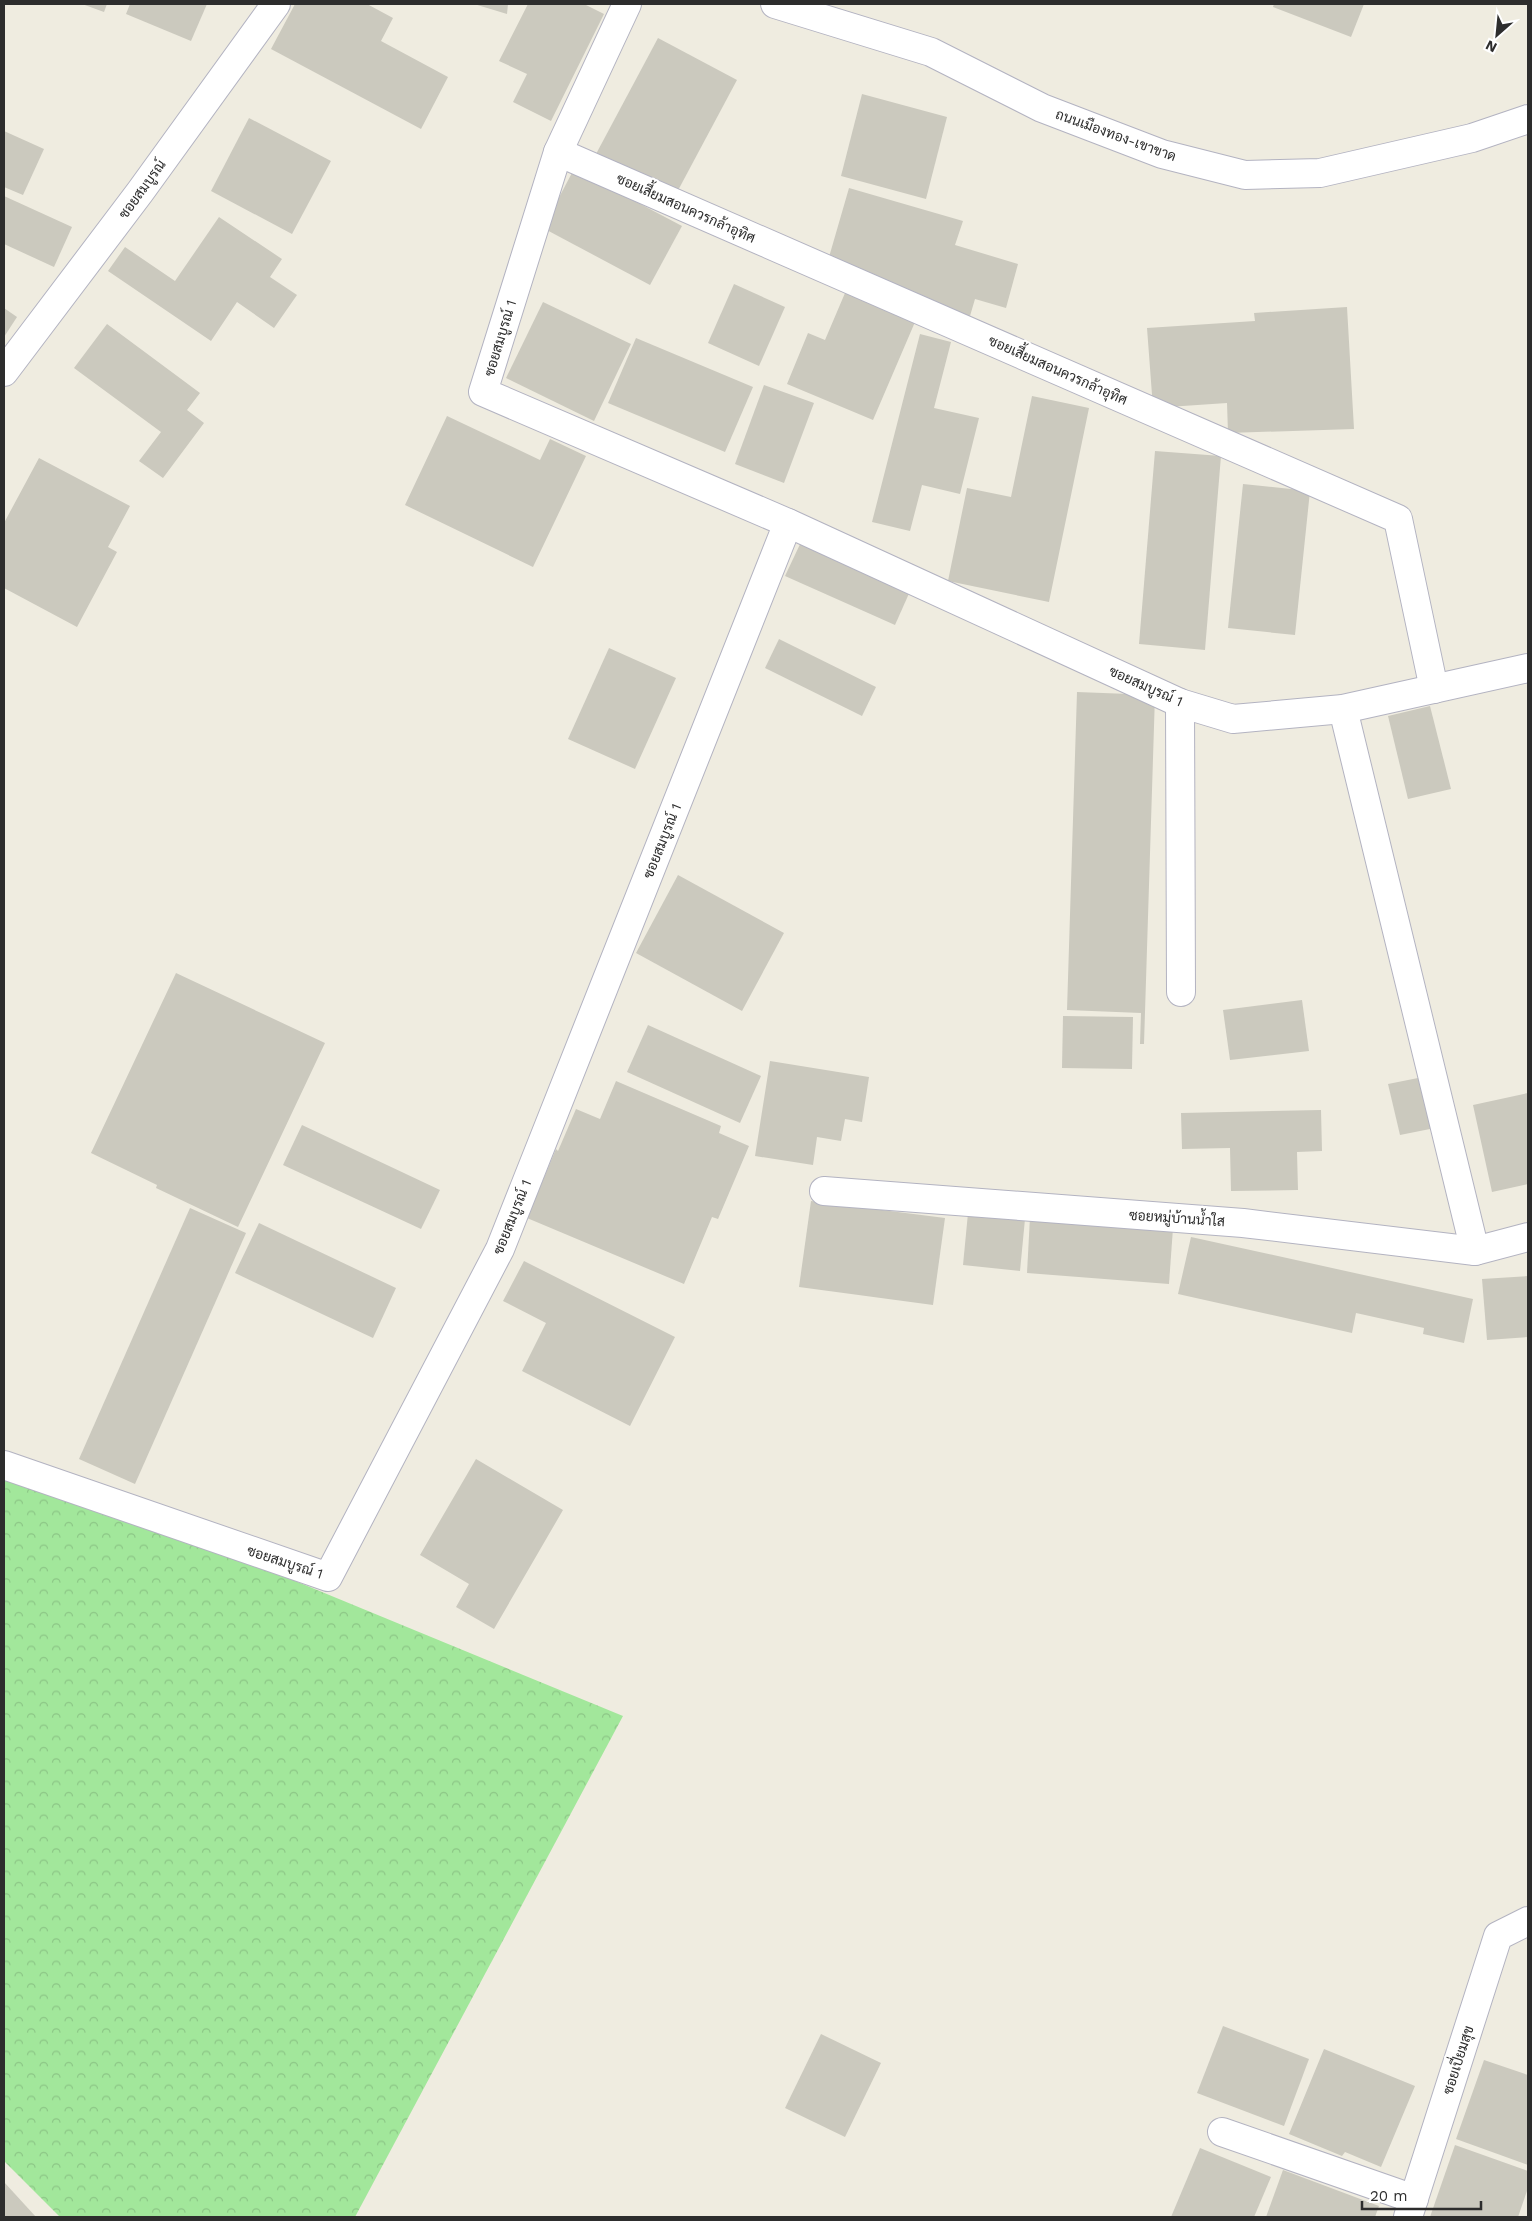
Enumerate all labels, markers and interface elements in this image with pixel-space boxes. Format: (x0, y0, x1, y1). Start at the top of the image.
north arrow (1472, 10, 1522, 60)
text: N (1483, 37, 1499, 56)
street label: ถนนเมืองทอง-เขาขาด (1053, 105, 1179, 164)
street label: ซอยสมบูรณ์ (114, 156, 170, 223)
street label: ซอยเสี้ยมสอนควรกล้าอุทิศ (613, 166, 760, 248)
street label: ซอยสมบูรณ์ 1 (480, 298, 521, 379)
street label: ซอยเสี้ยมสอนควรกล้าอุทิศ (985, 328, 1132, 410)
street label: ซอยสมบูรณ์ 1 (1106, 662, 1186, 711)
street label: ซอยสมบูรณ์ 1 (639, 801, 686, 881)
street label: ซอยสมบูรณ์ 1 (489, 1177, 536, 1257)
street label: ซอยหมู่บ้านน้ำใส (1128, 1203, 1226, 1231)
street label: ซอยสมบูรณ์ 1 (244, 1541, 325, 1584)
street label: ซอยเปี่ยมสุข (1436, 2022, 1479, 2097)
scale bar (1362, 2178, 1481, 2210)
text: 20 m (1370, 2187, 1408, 2205)

